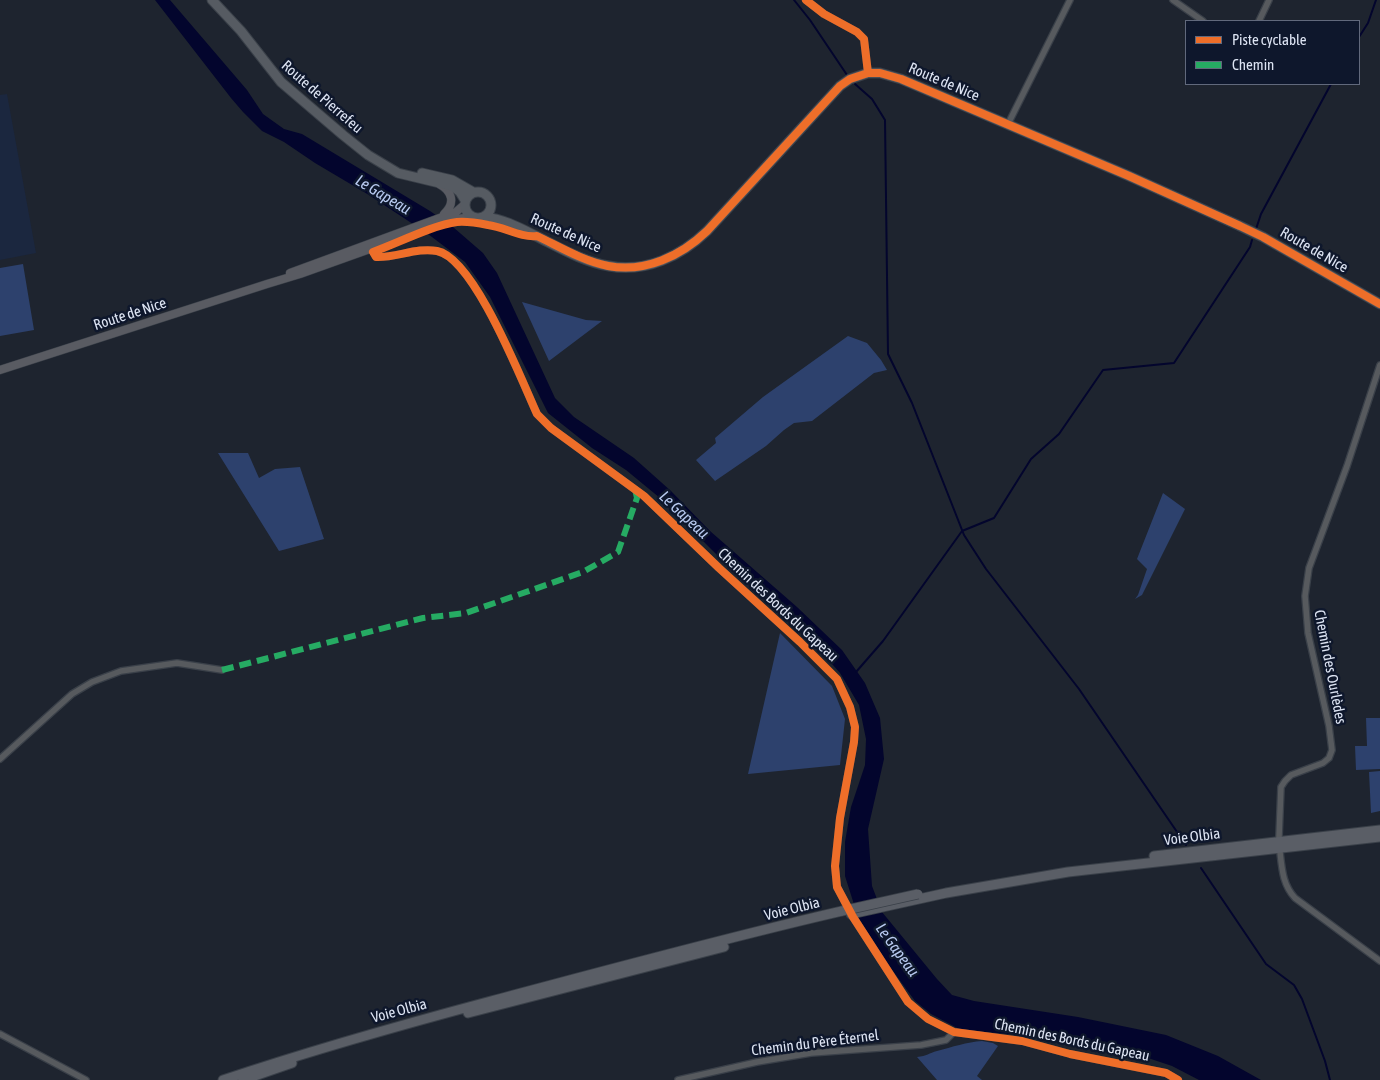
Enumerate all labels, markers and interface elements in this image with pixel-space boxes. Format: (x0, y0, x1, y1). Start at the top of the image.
legend (1185, 20, 1360, 85)
text: Piste cyclable (1232, 31, 1307, 48)
text: Chemin (1232, 56, 1274, 73)
street label: Route de Pierrefeu (278, 57, 366, 137)
street label: Route de Nice (906, 59, 982, 105)
water label: Le Gapeau (352, 171, 414, 219)
street label: Route de Nice (528, 209, 604, 257)
street label: Route de Nice (1277, 223, 1351, 277)
street label: Route de Nice (91, 294, 169, 334)
water label: Le Gapeau (655, 487, 713, 543)
street label: Chemin des Bords du Gapeau (714, 544, 842, 666)
street label: Chemin des Ourlèdes (1310, 608, 1350, 726)
street label: Voie Olbia (1163, 825, 1221, 849)
street label: Voie Olbia (762, 893, 822, 925)
water label: Le Gapeau (871, 920, 923, 980)
street label: Voie Olbia (369, 995, 429, 1027)
street label: Chemin des Bords du Gapeau (993, 1015, 1151, 1065)
street label: Chemin du Père Éternel (750, 1026, 880, 1060)

